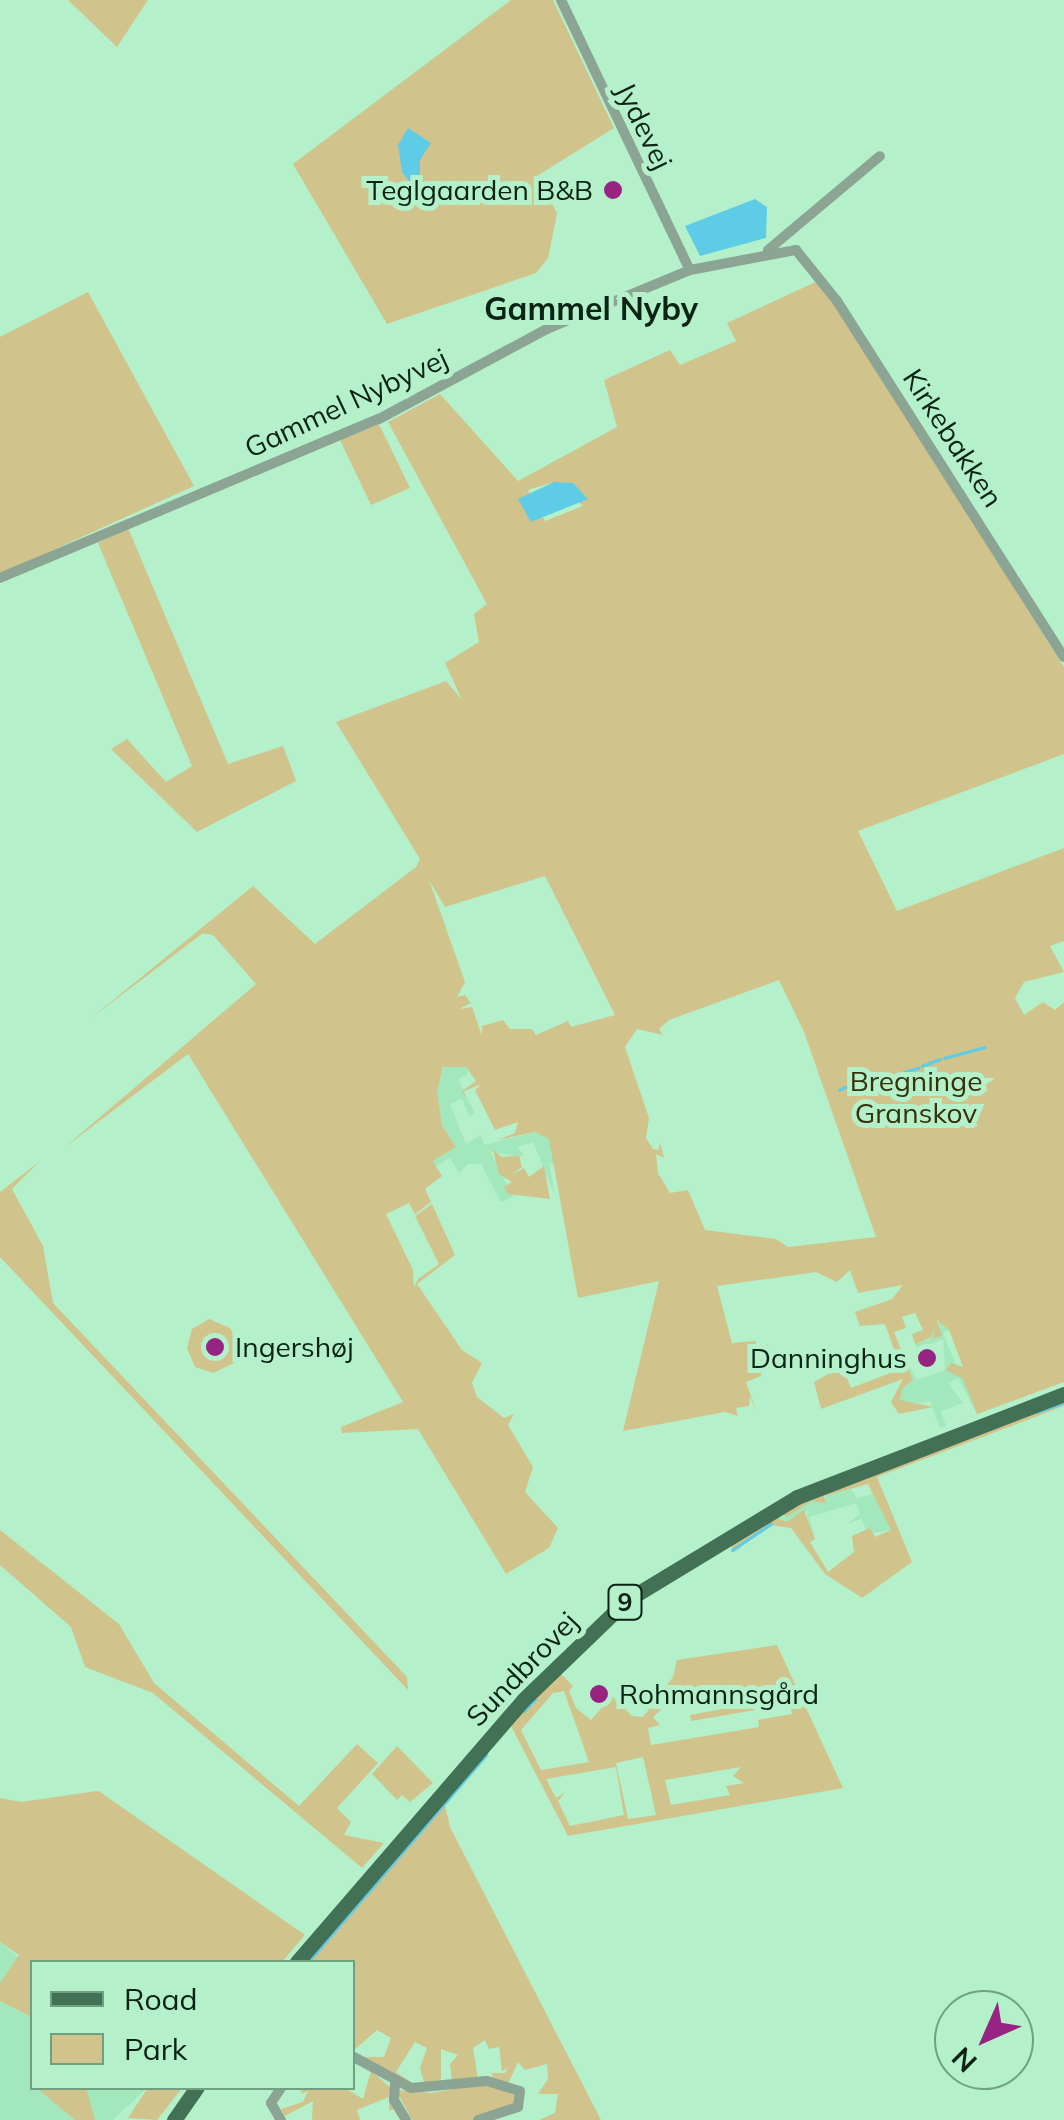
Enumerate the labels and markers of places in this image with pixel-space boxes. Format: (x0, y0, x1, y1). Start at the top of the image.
place label: Teglgaarden B&B (366, 173, 593, 207)
marker: Teglgaarden B&B (602, 179, 624, 201)
place label: Ingershøj (235, 1330, 354, 1364)
marker: Ingershøj (204, 1336, 226, 1358)
place label: Danninghus (750, 1341, 907, 1375)
marker: Danninghus (916, 1347, 938, 1369)
place label: Rohmannsgård (619, 1677, 819, 1711)
marker: Rohmannsgård (588, 1683, 610, 1705)

